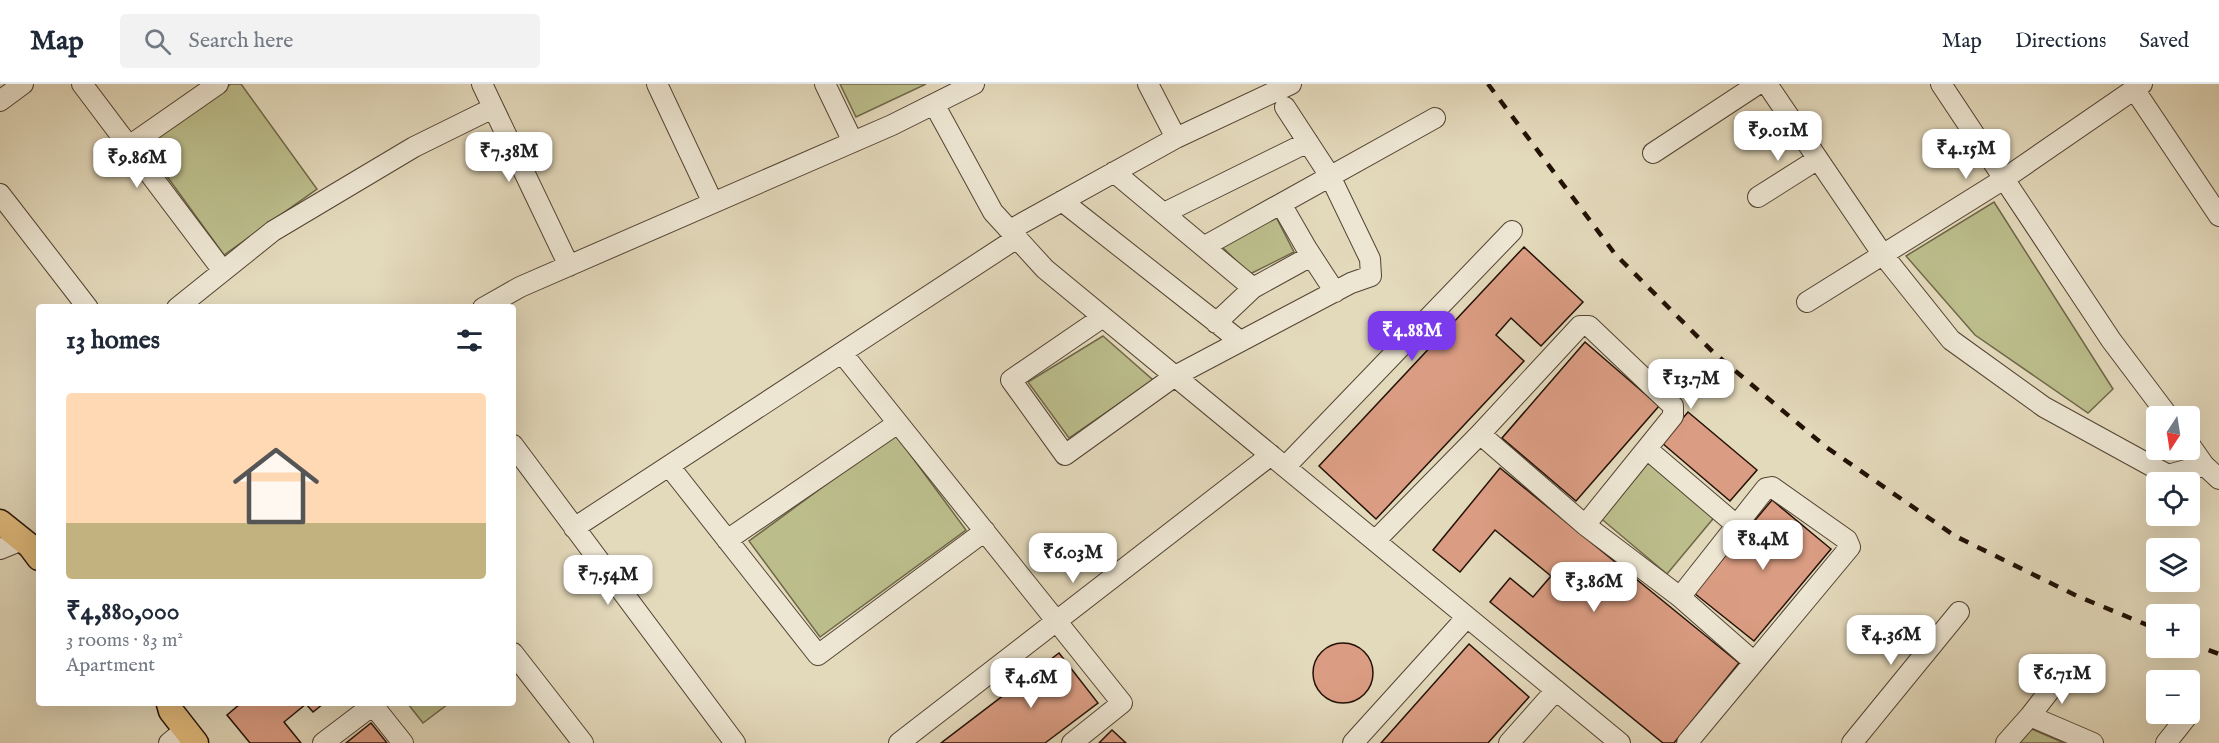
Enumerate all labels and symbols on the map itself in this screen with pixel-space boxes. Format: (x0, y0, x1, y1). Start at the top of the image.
pin: ₹9.01M (1729, 111, 1827, 162)
pin: ₹4.15M (1917, 129, 2015, 180)
pin: ₹7.38M (460, 132, 558, 183)
pin: ₹9.86M (88, 138, 186, 189)
pin: ₹4.88M (1363, 311, 1461, 362)
pin: ₹13.7M (1642, 359, 1740, 410)
north arrow (2146, 406, 2200, 460)
pin: ₹8.4M (1721, 520, 1805, 571)
pin: ₹6.03M (1024, 533, 1122, 584)
pin: ₹7.54M (559, 555, 657, 606)
pin: ₹3.86M (1545, 562, 1643, 613)
pin: ₹4.36M (1842, 615, 1940, 666)
pin: ₹6.71M (2013, 654, 2111, 705)
pin: ₹4.6M (989, 658, 1073, 709)

